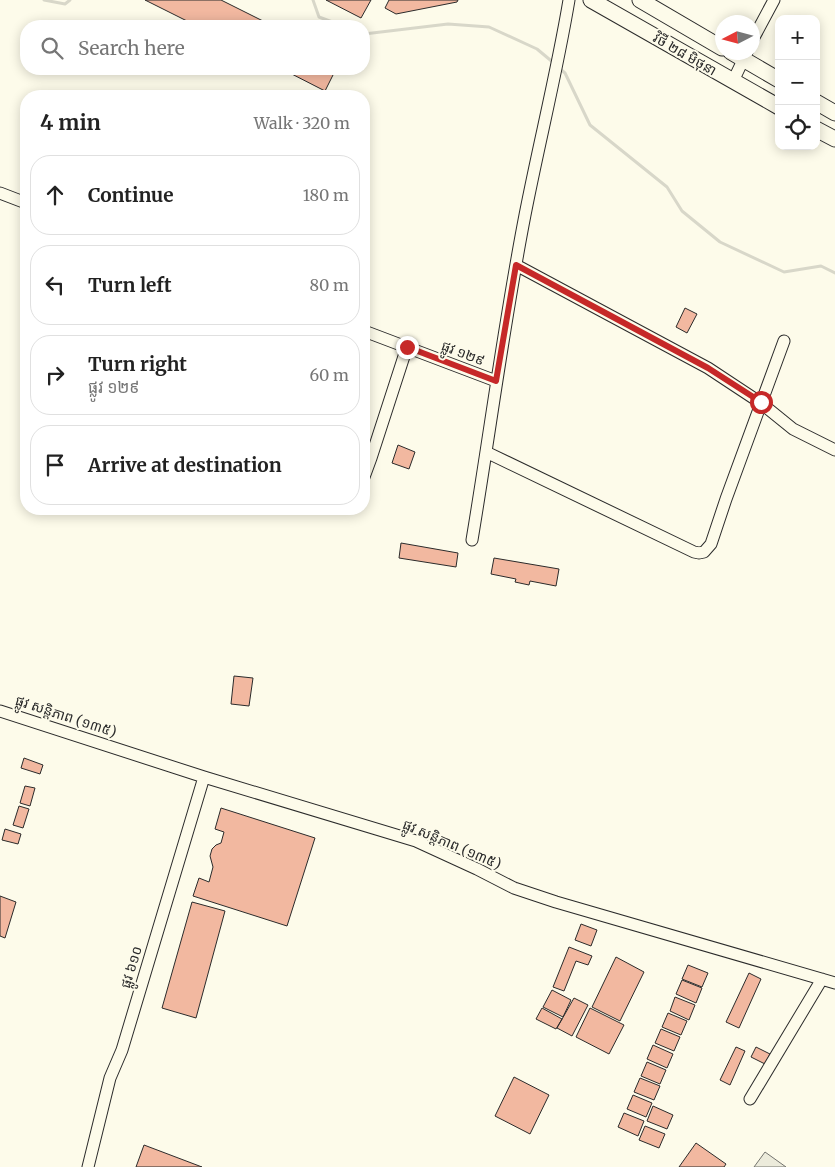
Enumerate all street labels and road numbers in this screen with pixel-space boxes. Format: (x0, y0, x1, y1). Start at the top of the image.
street label: វិថី ២៨ មិថុនា (650, 28, 720, 79)
street label: ផ្លូវ ១២៩ (438, 337, 487, 372)
street label: ផ្លូវ សន្តិភាព (១៣៥) (12, 691, 119, 744)
street label: ផ្លូវ សន្តិភាព (១៣៥) (399, 815, 504, 876)
street label: ផ្លូវ ៦១០ (116, 944, 149, 991)

